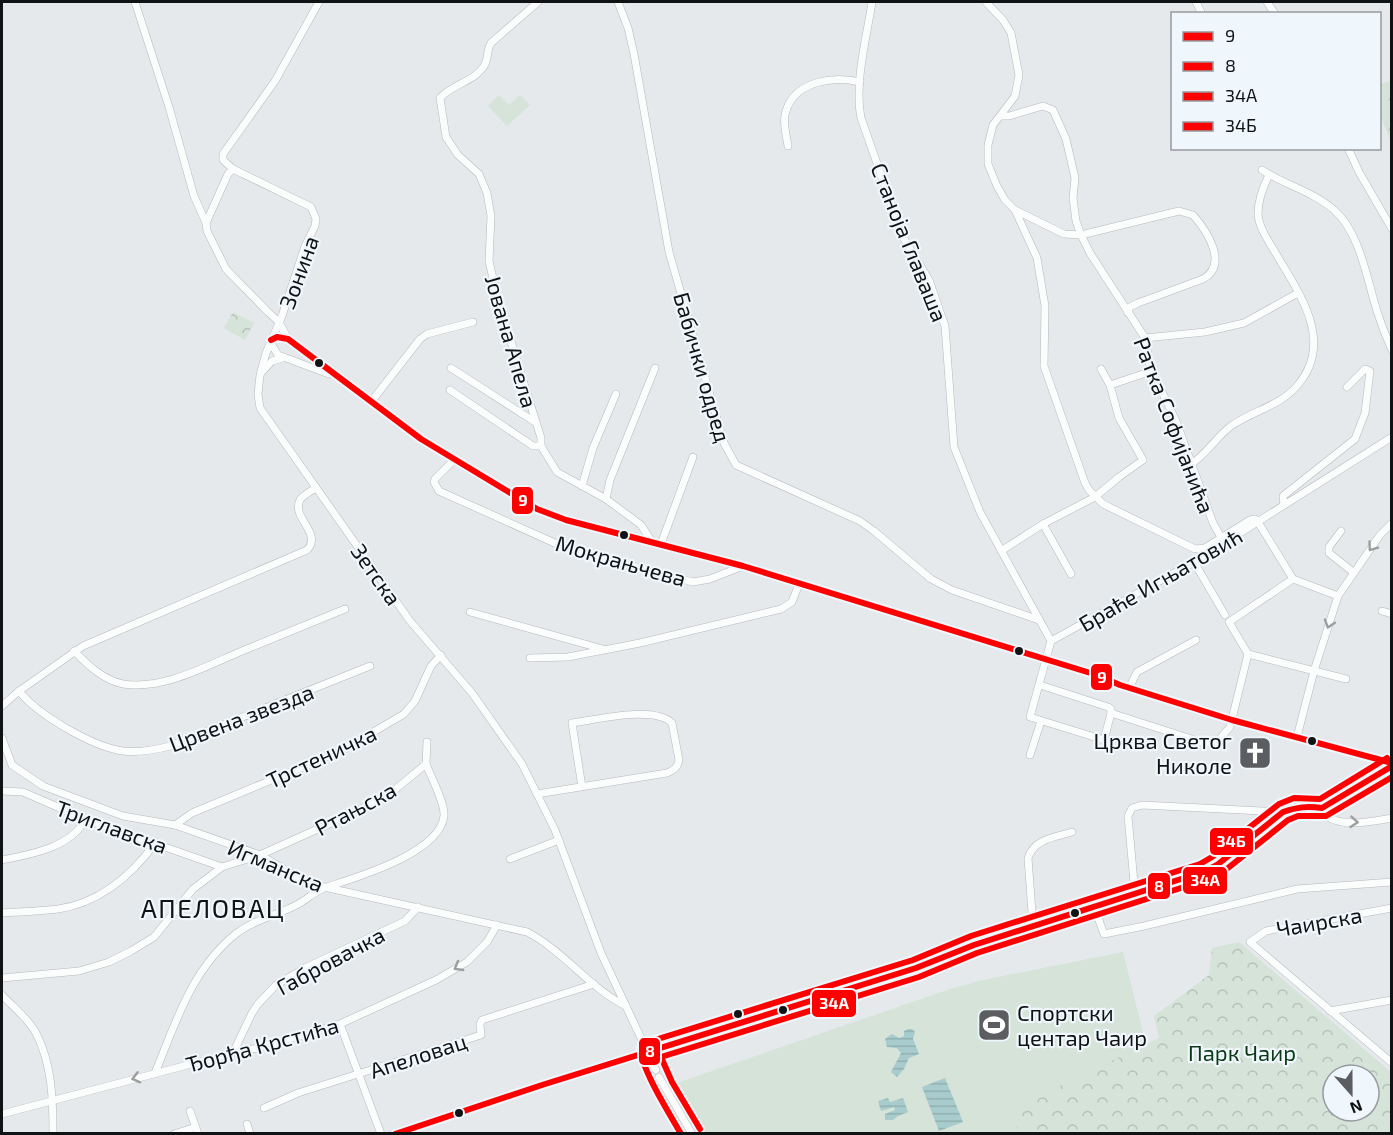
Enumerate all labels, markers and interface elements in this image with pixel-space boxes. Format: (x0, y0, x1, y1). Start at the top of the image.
legend (1171, 12, 1381, 150)
text: 9 (1225, 24, 1235, 46)
text: 8 (1225, 54, 1236, 76)
text: 34А (1225, 84, 1258, 106)
text: 34Б (1225, 114, 1257, 136)
street label: Станоја Главаша (865, 159, 954, 326)
street label: Зонина (273, 232, 323, 312)
street label: Јована Апела (481, 272, 543, 410)
street label: Бабички одред (669, 289, 737, 445)
street label: Ратка Софијанића (1128, 333, 1221, 517)
unlabelled marker (313, 357, 325, 369)
line badge: 9 (511, 486, 534, 515)
text: 9 (518, 490, 528, 509)
street label: Браће Игњатовић (1074, 522, 1246, 636)
street label: Мокрањчева (553, 529, 689, 591)
unlabelled marker (618, 529, 630, 541)
street label: Зетска (347, 538, 407, 610)
one-way arrow (1368, 540, 1379, 551)
one-way arrow (1324, 618, 1336, 629)
unlabelled marker (1013, 645, 1025, 657)
line badge: 9 (1090, 663, 1113, 691)
text: 9 (1097, 667, 1107, 686)
street label: Црвена звезда (165, 677, 317, 757)
street label: Трстеничка (262, 719, 380, 793)
place label: Црква Светог Николе (1093, 727, 1232, 778)
church icon: Црква Светог Николе (1237, 735, 1273, 771)
unlabelled marker (1306, 735, 1318, 747)
street label: Ртањска (310, 776, 400, 840)
street label: Триглавска (53, 794, 171, 858)
one-way arrow (1349, 815, 1358, 828)
line badge: 34Б (1209, 827, 1254, 856)
text: 34Б (1216, 831, 1246, 850)
street label: Игманска (224, 833, 328, 897)
line badge: 34А (1182, 866, 1228, 895)
text: 34А (1190, 870, 1220, 889)
line badge: 8 (1147, 872, 1171, 900)
text: 8 (1154, 876, 1164, 895)
district label: АПЕЛОВАЦ (141, 892, 285, 923)
street label: Чаирска (1274, 901, 1364, 941)
unlabelled marker (1069, 907, 1081, 919)
street label: Габровачка (271, 921, 389, 999)
one-way arrow (454, 960, 464, 971)
line badge: 34А (811, 989, 857, 1018)
text: 34А (819, 993, 849, 1012)
place label: Спортски центар Чаир (1017, 999, 1147, 1050)
unlabelled marker (777, 1004, 789, 1016)
sports icon: Спортски центар Чаир (976, 1007, 1012, 1043)
unlabelled marker (732, 1008, 744, 1020)
street label: Ђорђа Крстића (183, 1011, 342, 1078)
street label: Апеловац (366, 1027, 470, 1083)
line badge: 8 (638, 1037, 661, 1066)
park label: Парк Чаир (1188, 1039, 1296, 1065)
text: 8 (645, 1041, 655, 1060)
north arrow (1321, 1063, 1381, 1123)
one-way arrow (131, 1070, 141, 1083)
text: N (1348, 1097, 1365, 1118)
unlabelled marker (453, 1107, 465, 1119)

